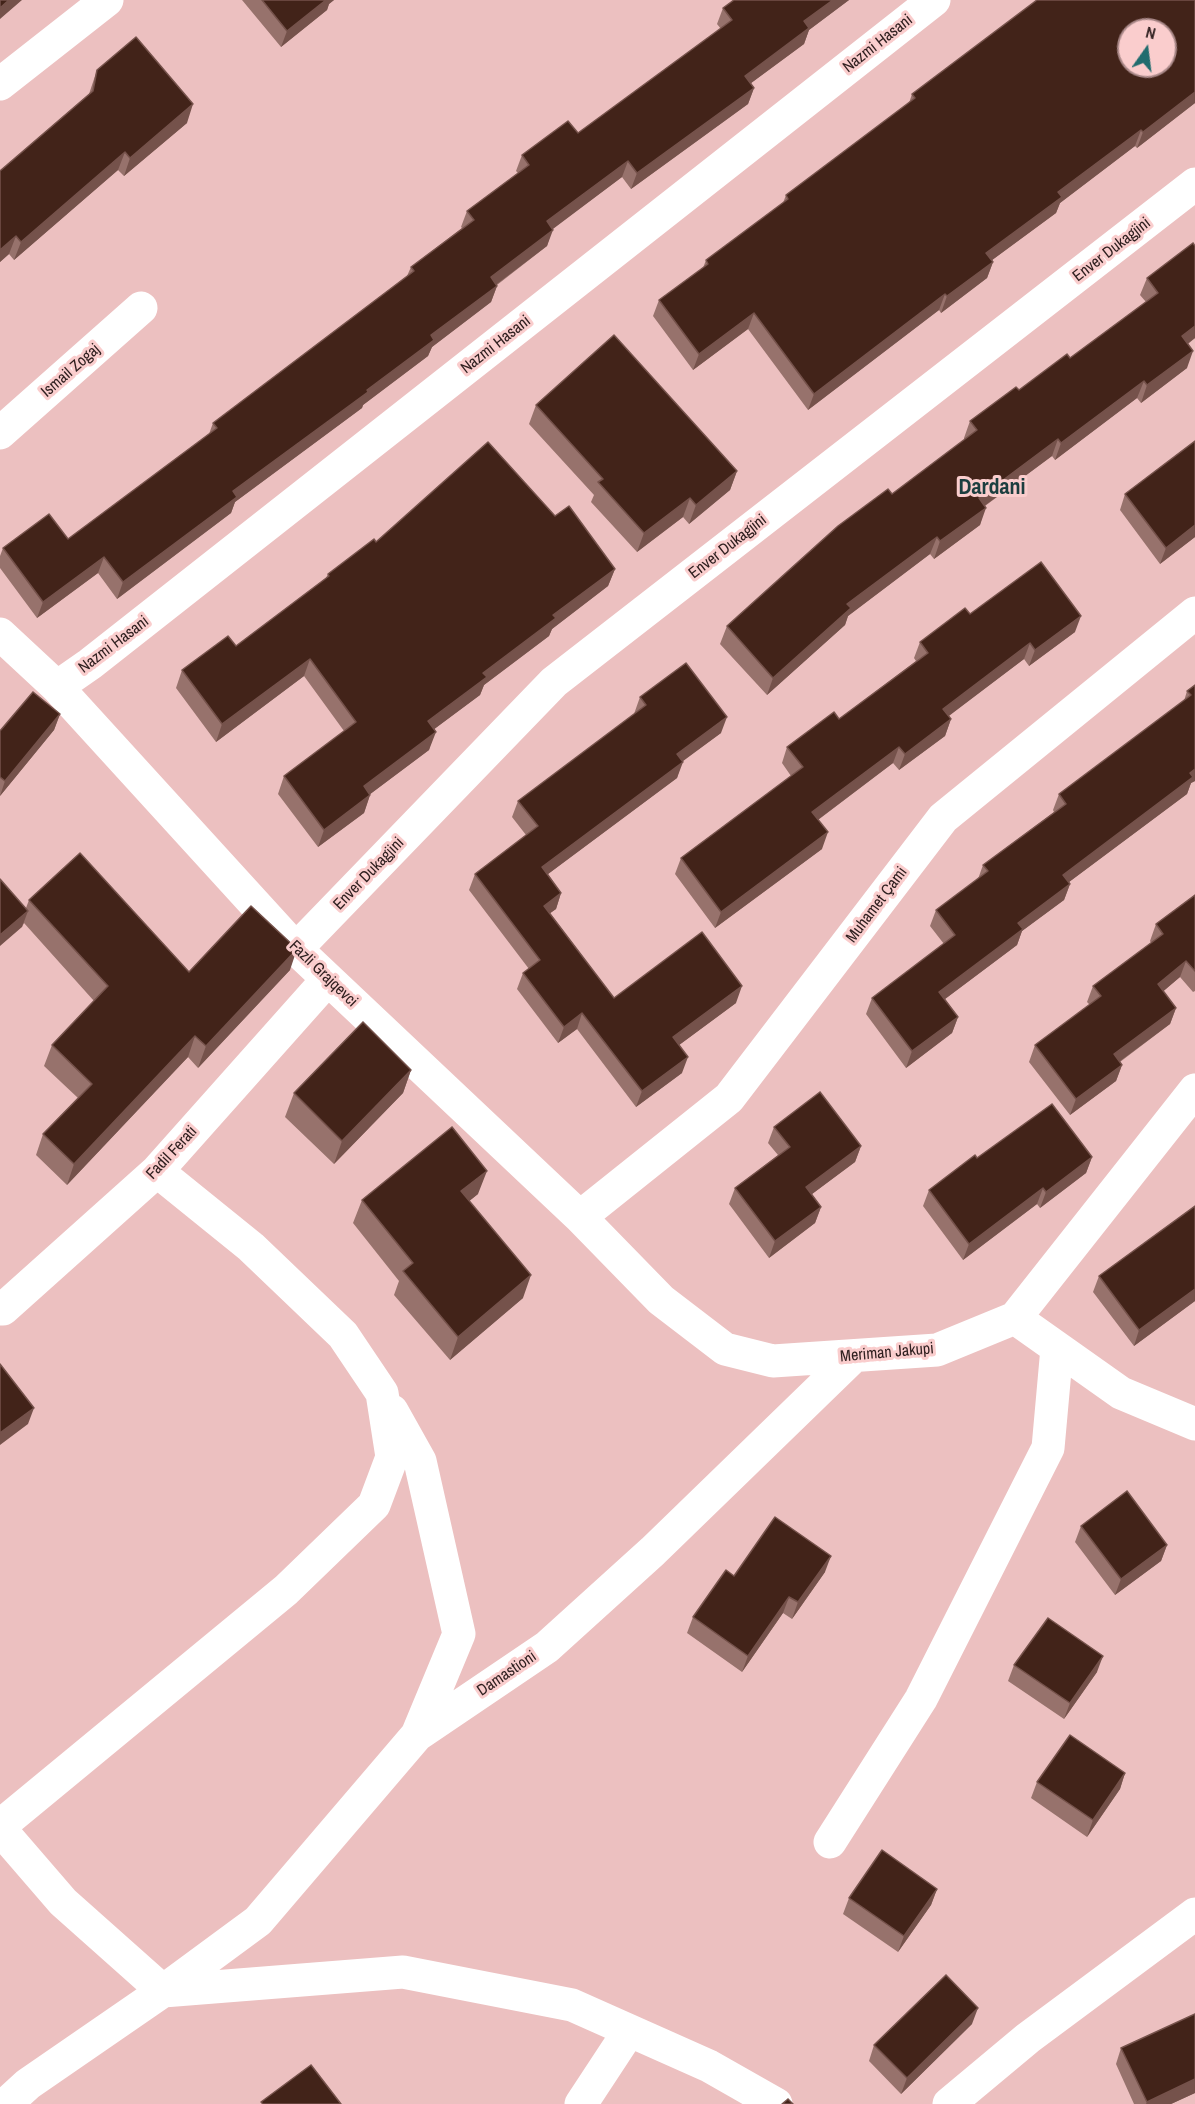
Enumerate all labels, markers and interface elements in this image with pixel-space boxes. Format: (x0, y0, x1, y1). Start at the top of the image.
street label: Nazmi Hasani (839, 11, 917, 77)
north arrow (1117, 18, 1177, 78)
text: N (1144, 21, 1158, 44)
street label: Enver Dukagjini (1069, 214, 1155, 286)
street label: Nazmi Hasani (457, 312, 535, 378)
street label: Ismail Zogaj (38, 340, 104, 402)
district label: Dardani (958, 475, 1026, 501)
street label: Enver Dukagjini (685, 511, 771, 583)
street label: Nazmi Hasani (75, 612, 153, 678)
street label: Enver Dukagjini (330, 834, 408, 914)
street label: Muhamet Çami (842, 863, 912, 947)
street label: Fazli Grajqevci (285, 937, 361, 1011)
street label: Fadil Ferati (143, 1122, 201, 1184)
street label: Meriman Jakupi (839, 1339, 935, 1367)
street label: Damastioni (474, 1647, 540, 1701)

